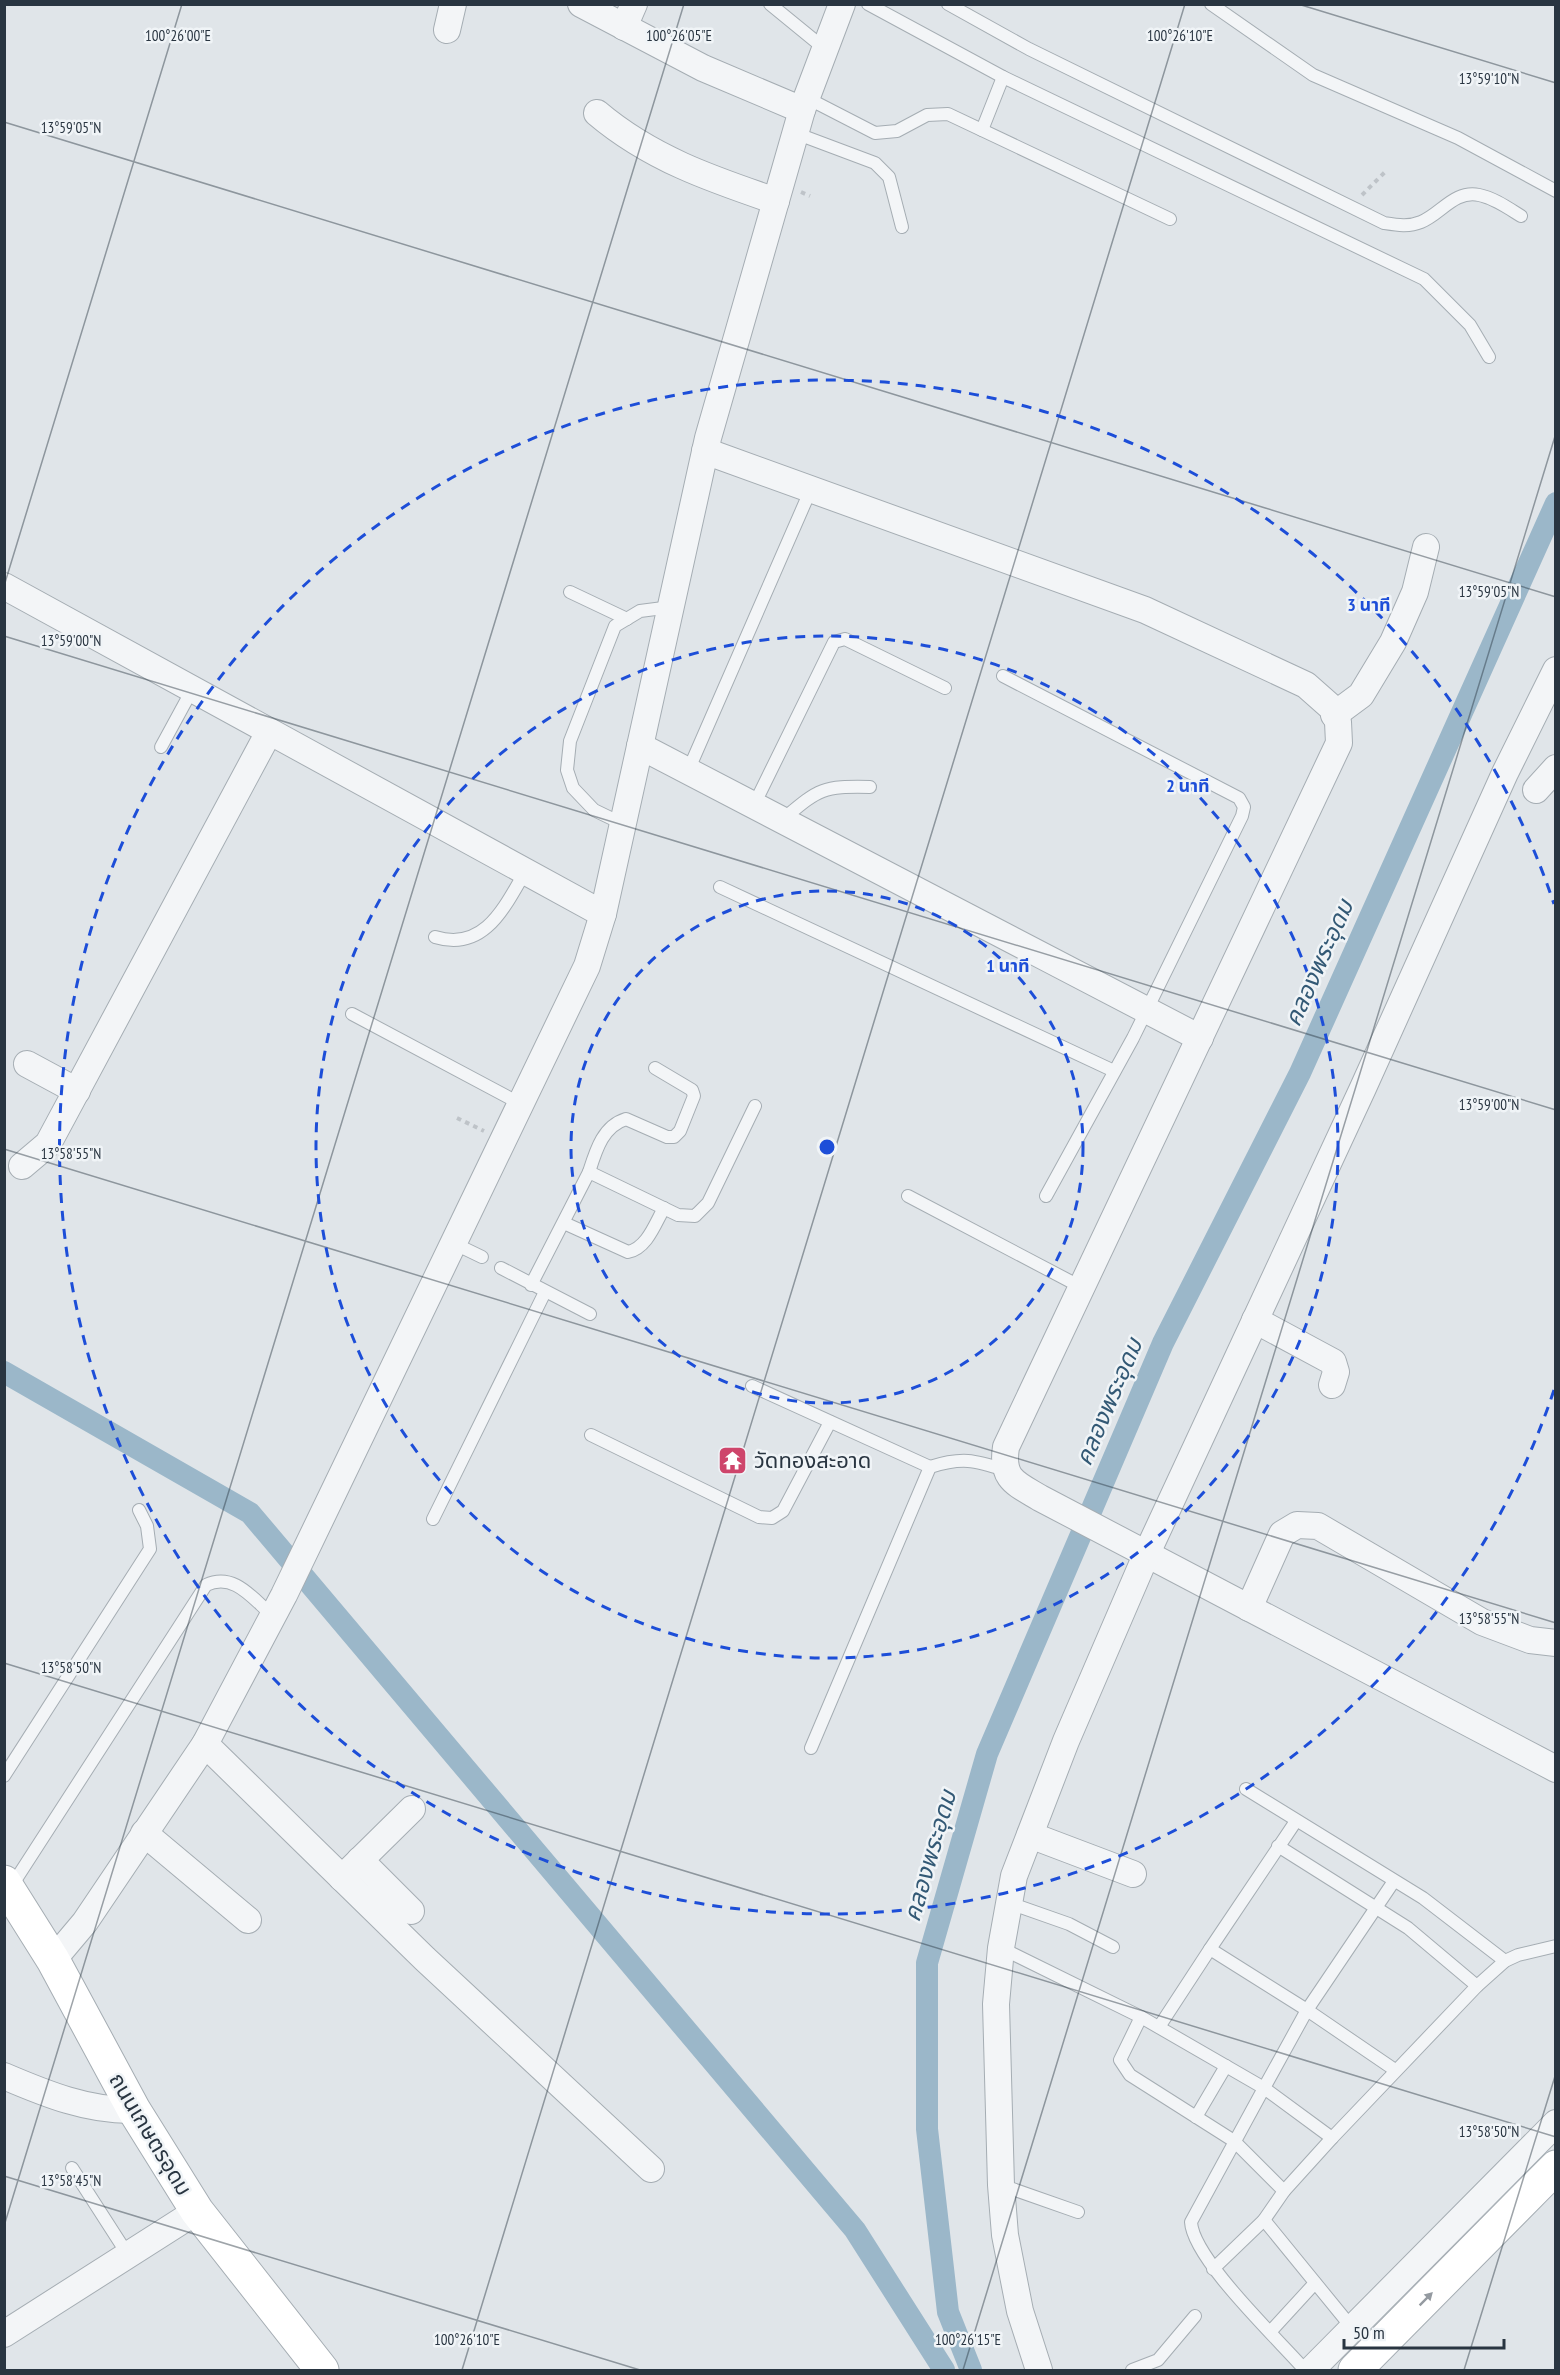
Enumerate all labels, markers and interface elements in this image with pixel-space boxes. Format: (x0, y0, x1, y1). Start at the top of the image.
text: 100°26'00"E (145, 26, 211, 45)
text: 100°26'05"E (646, 26, 712, 45)
text: 100°26'10"E (1147, 26, 1213, 45)
text: 13°59'10"N (1459, 69, 1519, 88)
text: 13°59'05"N (41, 118, 101, 137)
text: 13°59'05"N (1459, 582, 1519, 601)
text: 3 นาที (1347, 593, 1391, 616)
text: 13°59'00"N (41, 631, 101, 650)
text: 2 นาที (1166, 774, 1210, 797)
water label: คลองพระอุดม (1277, 893, 1361, 1031)
text: 1 นาที (986, 954, 1030, 977)
text: 13°59'00"N (1459, 1095, 1519, 1114)
centre of rings (817, 1137, 837, 1157)
text: 13°58'55"N (41, 1144, 101, 1163)
water label: คลองพระอุดม (1068, 1332, 1150, 1470)
temple icon: วัดทองสะอาด (717, 1444, 749, 1476)
place label: วัดทองสะอาด (754, 1446, 871, 1474)
text: 13°58'55"N (1459, 1609, 1519, 1628)
text: 13°58'50"N (41, 1658, 101, 1677)
water label: คลองพระอุดม (896, 1785, 964, 1925)
street label: ถนนเกษตรอุดม (103, 2067, 199, 2201)
text: 13°58'50"N (1459, 2122, 1519, 2141)
text: 13°58'45"N (41, 2171, 101, 2190)
one-way arrow (1418, 2292, 1432, 2306)
scale bar (1344, 2312, 1504, 2350)
text: 50 m (1353, 2321, 1385, 2344)
text: 100°26'10"E (434, 2330, 500, 2349)
text: 100°26'15"E (935, 2330, 1001, 2349)

